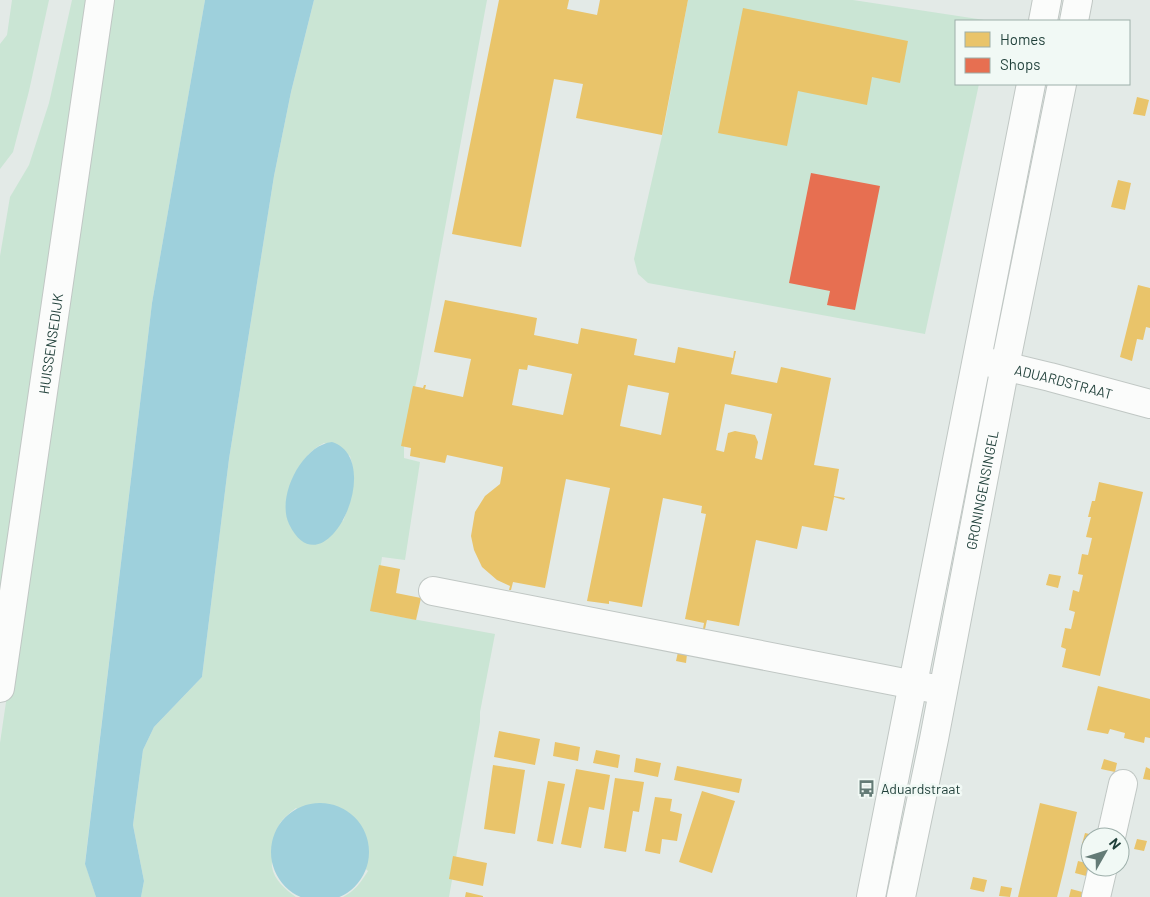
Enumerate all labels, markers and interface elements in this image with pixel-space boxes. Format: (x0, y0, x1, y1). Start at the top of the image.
legend (955, 20, 1130, 85)
text: Homes (1000, 30, 1045, 48)
text: Shops (1000, 55, 1040, 73)
street label: HUISSENSEDIJK (34, 292, 66, 395)
street label: ADUARDSTRAAT (1013, 360, 1115, 402)
street label: GRONINGENSINGEL (962, 429, 1001, 551)
bus stop icon: Aduardstraat (857, 778, 877, 798)
place label: Aduardstraat (881, 780, 961, 797)
north arrow (1080, 827, 1130, 877)
text: N (1106, 835, 1125, 852)

